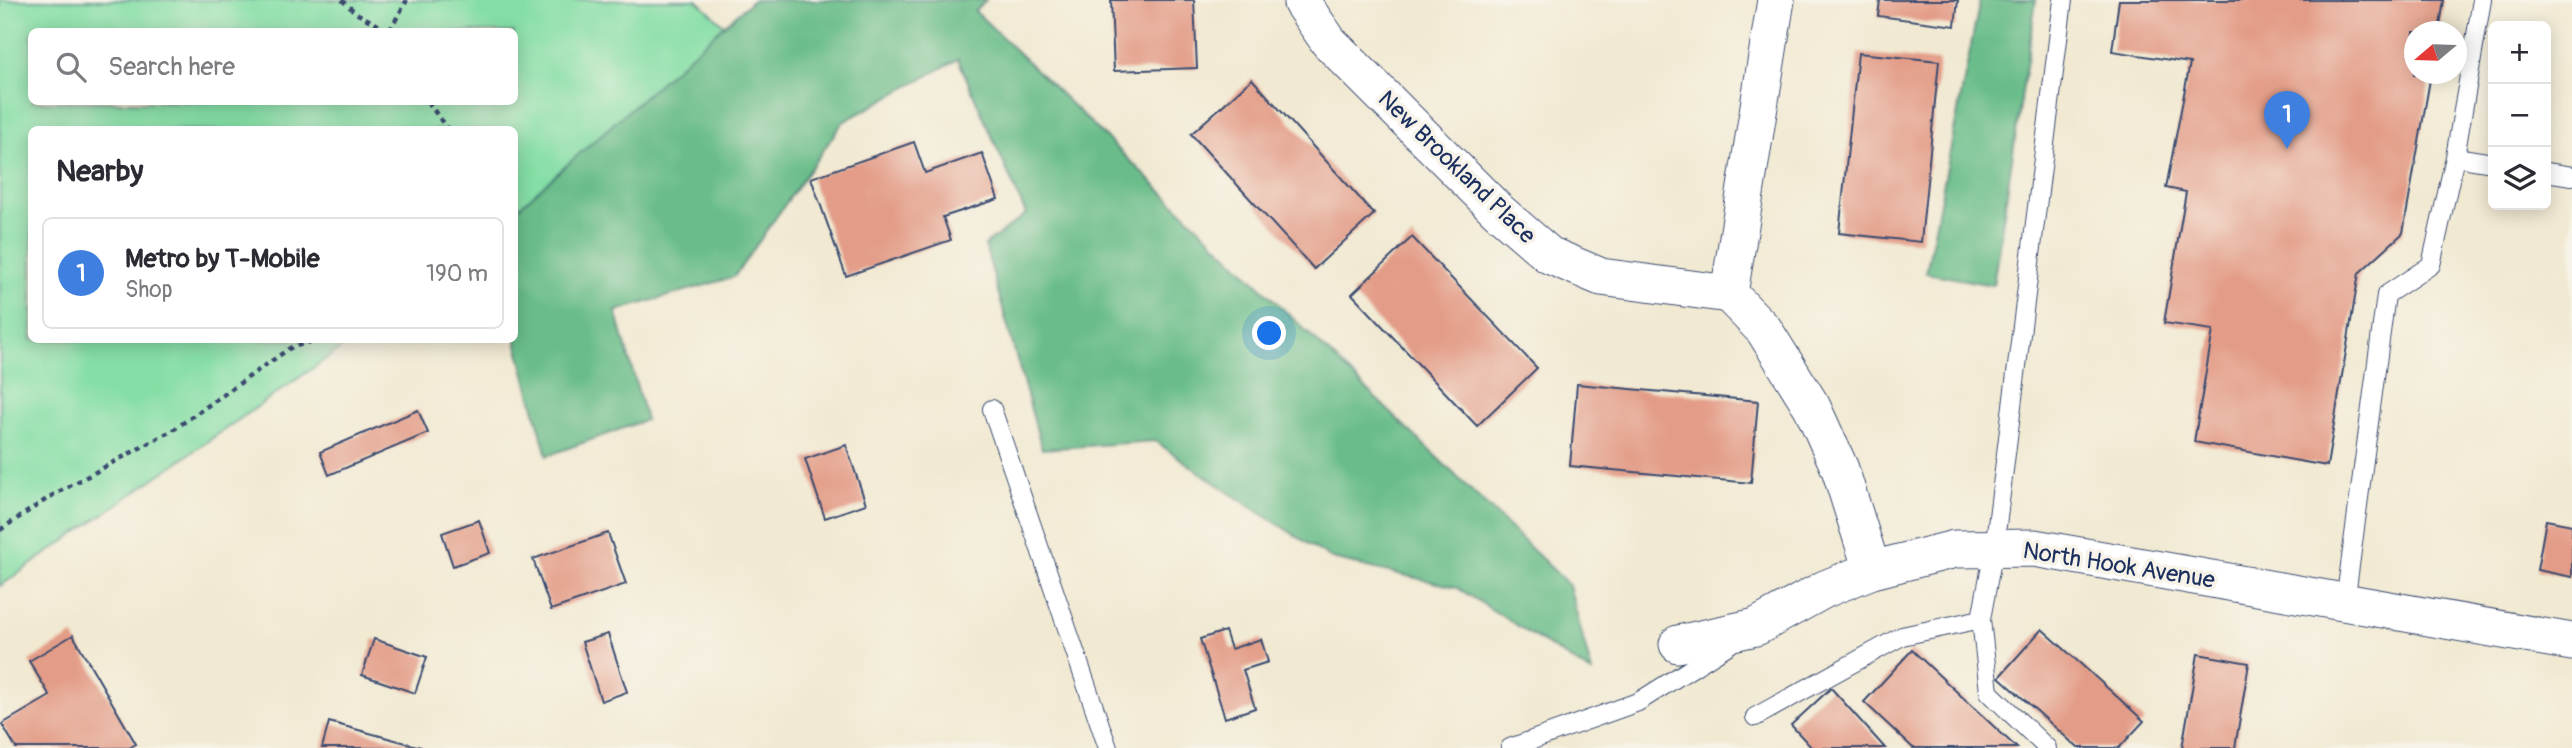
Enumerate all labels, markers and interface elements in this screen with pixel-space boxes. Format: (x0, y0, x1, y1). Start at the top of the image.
north arrow (2404, 21, 2467, 84)
map controls (2488, 21, 2551, 210)
button: + (2488, 21, 2551, 84)
search box (28, 28, 518, 105)
icon: search (52, 48, 90, 86)
text: Search here (108, 51, 235, 83)
button: − (2488, 84, 2551, 147)
street label: New Brookland Place (1372, 85, 1542, 250)
pin: 1 (2264, 91, 2310, 149)
button: layers (2488, 147, 2551, 210)
text: Nearby (56, 153, 143, 190)
text: Metro by T-Mobile (125, 243, 319, 275)
text: 1 (77, 259, 86, 288)
text: 190 m (426, 259, 488, 288)
text: Shop (125, 275, 173, 304)
your location (1252, 316, 1286, 350)
street label: North Hook Avenue (2021, 536, 2217, 595)

